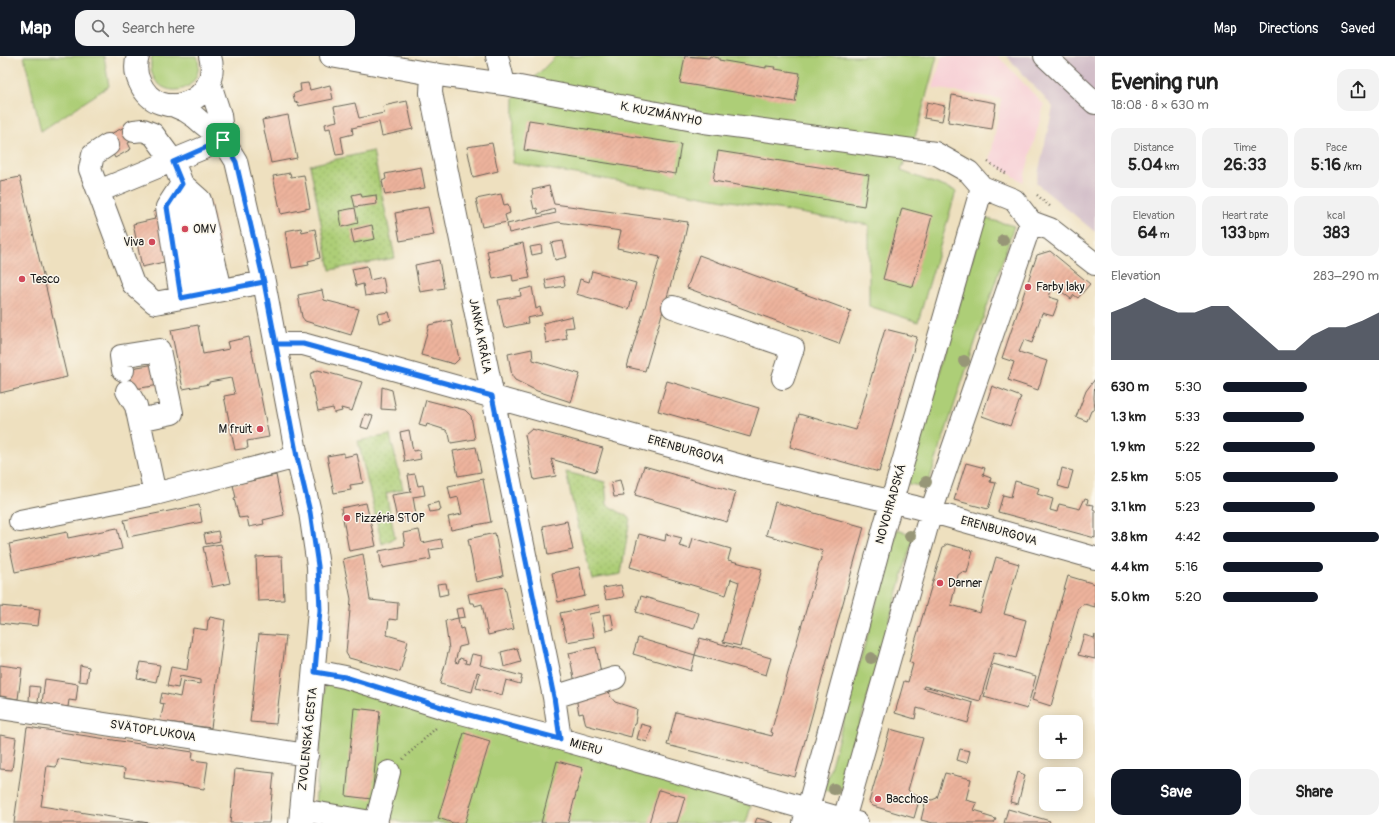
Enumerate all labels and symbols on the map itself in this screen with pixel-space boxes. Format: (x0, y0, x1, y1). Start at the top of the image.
street label: K. KUZMÁNYHO (619, 98, 704, 129)
pin (206, 123, 240, 157)
place label: OMV (193, 222, 216, 237)
marker: OMV (180, 224, 190, 234)
place label: Viva (123, 235, 144, 250)
marker: Viva (147, 237, 157, 247)
place label: Tesco (30, 272, 60, 287)
marker: Tesco (17, 274, 27, 284)
place label: Farby laky (1036, 280, 1085, 295)
marker: Farby laky (1023, 282, 1033, 292)
street label: JANKA KRÁĽA (465, 297, 496, 375)
place label: M fruit (219, 422, 252, 437)
marker: M fruit (255, 424, 265, 434)
street label: ERENBURGOVA (646, 432, 726, 468)
street label: NOVOHRADSKÁ (871, 462, 910, 546)
place label: Pizzéria STOP (355, 511, 426, 526)
marker: Pizzéria STOP (342, 513, 352, 523)
street label: ERENBURGOVA (959, 513, 1039, 549)
place label: Darner (948, 576, 983, 591)
marker: Darner (935, 578, 945, 588)
street label: ZVOLENSKÁ CESTA (294, 686, 321, 791)
street label: SVÄTOPLUKOVA (109, 716, 197, 745)
street label: MIERU (568, 735, 604, 759)
place label: Bacchos (886, 792, 929, 807)
marker: Bacchos (873, 794, 883, 804)

